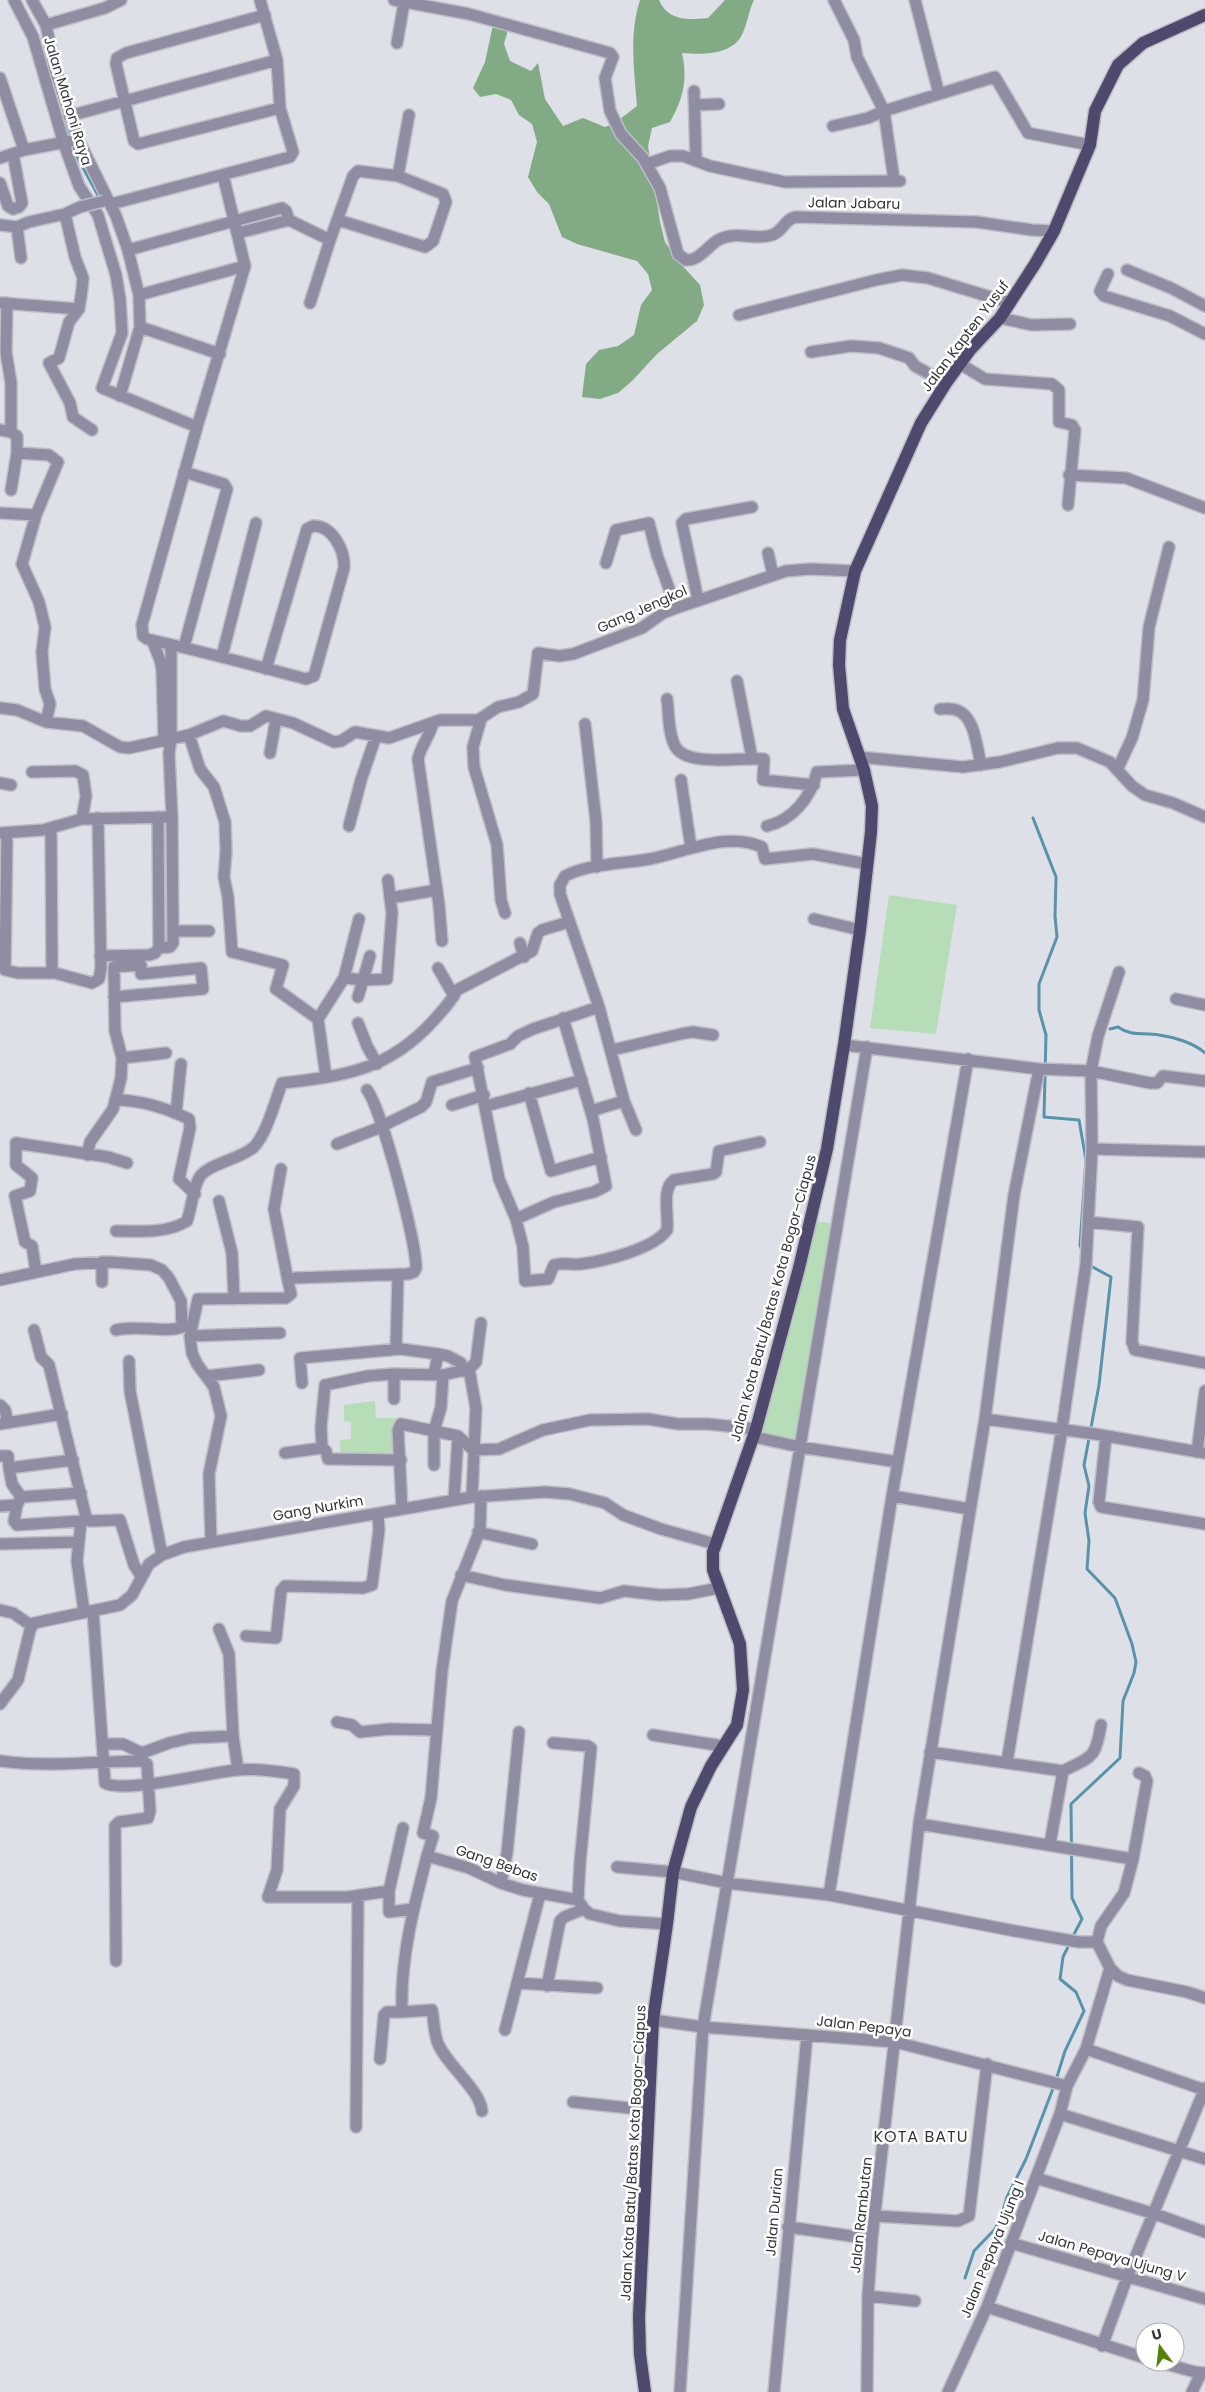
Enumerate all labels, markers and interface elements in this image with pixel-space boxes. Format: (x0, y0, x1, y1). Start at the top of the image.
street label: Jalan Mahoni Raya (39, 34, 97, 168)
street label: Jalan Jabaru (808, 192, 900, 214)
street label: Jalan Kapten Yusuf (917, 276, 1014, 396)
street label: Gang Jengkol (594, 580, 690, 638)
street label: Jalan Kota Batu/Batas Kota Bogor–Ciapus (725, 1152, 821, 1444)
street label: Gang Nurkim (271, 1490, 365, 1526)
street label: Gang Bebas (453, 1840, 541, 1886)
street label: Jalan Kota Batu/Batas Kota Bogor–Ciapus (615, 2005, 651, 2301)
street label: Jalan Pepaya (815, 2010, 913, 2042)
district label: KOTA BATU (874, 2125, 968, 2148)
street label: Jalan Rambutan (845, 2156, 877, 2274)
street label: Jalan Durian (760, 2167, 788, 2257)
street label: Jalan Pepaya Ujung I (955, 2177, 1029, 2321)
street label: Jalan Pepaya Ujung V (1036, 2225, 1189, 2287)
north arrow (1135, 2322, 1185, 2372)
text: U (1149, 2323, 1164, 2345)

